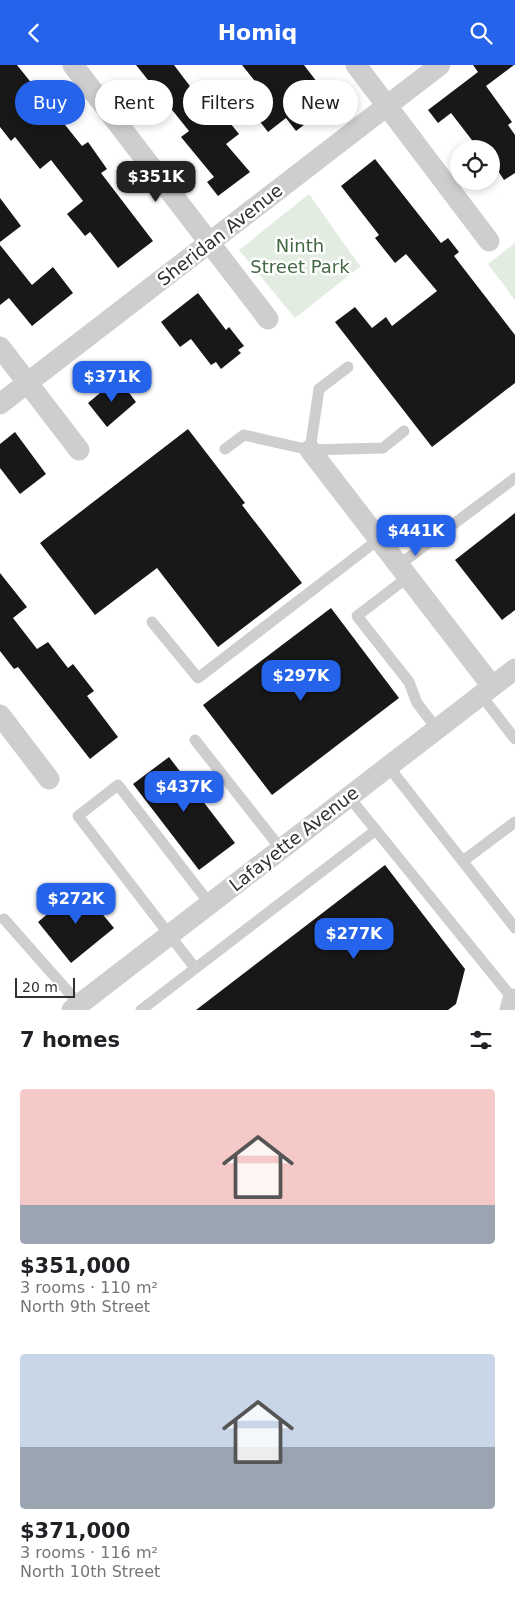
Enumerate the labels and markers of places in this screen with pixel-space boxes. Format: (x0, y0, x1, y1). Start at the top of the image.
pin: $351K (121, 161, 191, 203)
pin: $371K (77, 361, 147, 403)
pin: $441K (381, 515, 451, 557)
pin: $297K (266, 659, 336, 702)
pin: $437K (149, 771, 219, 813)
pin: $272K (41, 883, 111, 925)
pin: $277K (319, 917, 389, 960)

